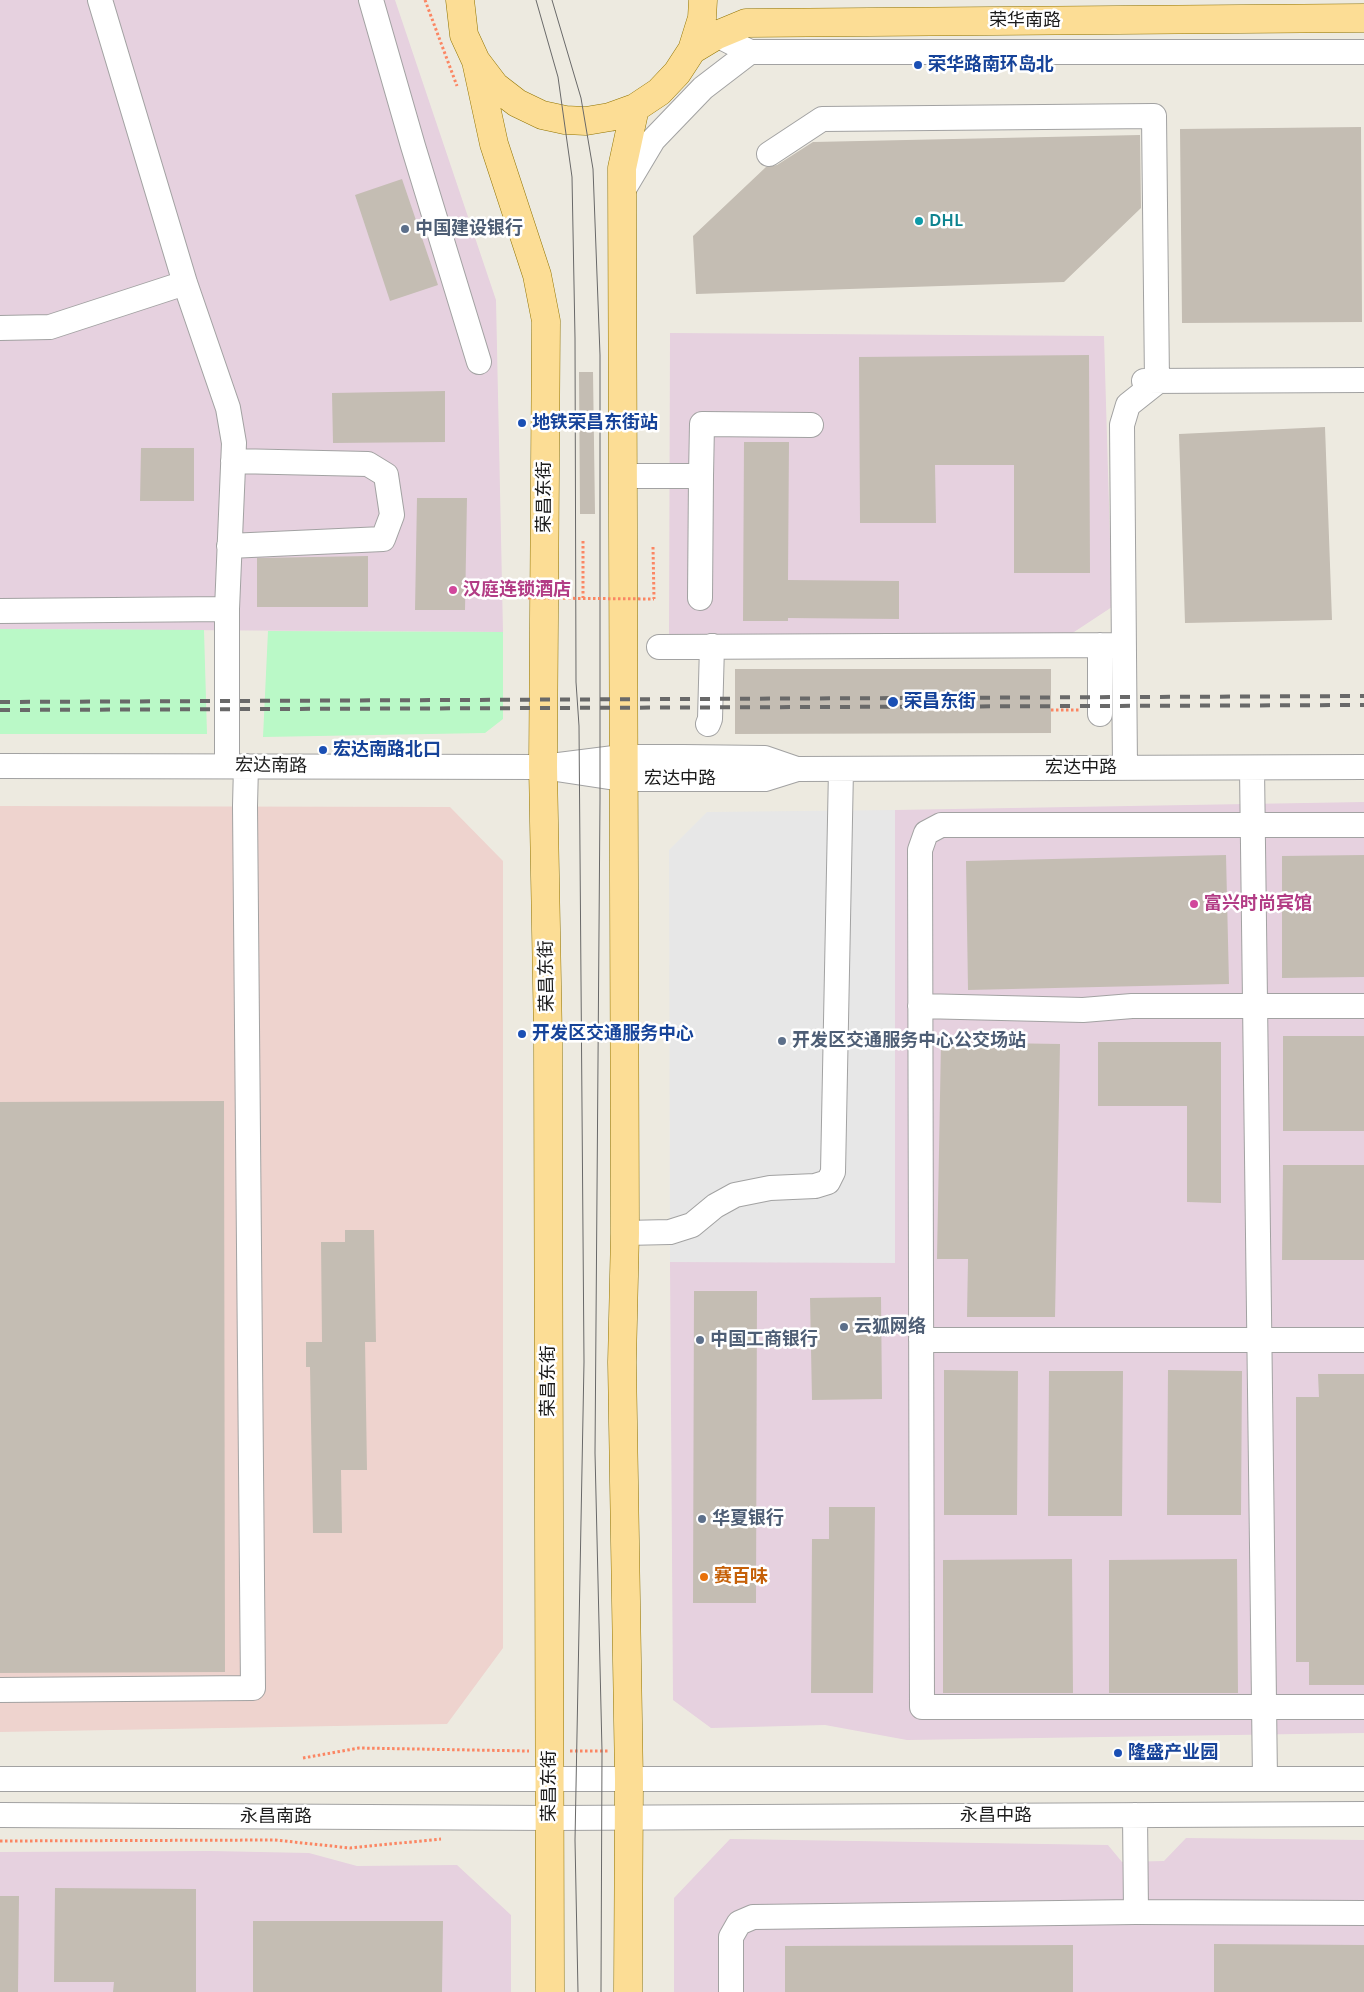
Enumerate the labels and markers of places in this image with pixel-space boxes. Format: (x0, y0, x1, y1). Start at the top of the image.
place label: 荣华路南环岛北 (928, 54, 1054, 76)
marker: 荣华路南环岛北 (912, 59, 924, 71)
place label: DHL (929, 210, 963, 232)
marker: DHL (913, 215, 925, 227)
place label: 中国建设银行 (415, 218, 523, 240)
marker: 中国建设银行 (399, 223, 411, 235)
place label: 地铁荣昌东街站 (532, 412, 658, 434)
marker: 地铁荣昌东街站 (516, 417, 528, 429)
place label: 汉庭连锁酒店 (463, 579, 571, 601)
marker: 汉庭连锁酒店 (447, 584, 459, 596)
place label: 荣昌东街 (904, 691, 976, 713)
marker: 荣昌东街 (886, 695, 900, 709)
place label: 宏达南路北口 (333, 739, 441, 761)
marker: 宏达南路北口 (317, 744, 329, 756)
place label: 富兴时尚宾馆 (1204, 893, 1312, 915)
marker: 富兴时尚宾馆 (1188, 898, 1200, 910)
place label: 开发区交通服务中心 (532, 1023, 694, 1045)
marker: 开发区交通服务中心 (516, 1028, 528, 1040)
place label: 开发区交通服务中心公交场站 (792, 1030, 1026, 1052)
marker: 开发区交通服务中心公交场站 (776, 1035, 788, 1047)
place label: 云狐网络 (854, 1316, 926, 1338)
marker: 云狐网络 (838, 1321, 850, 1333)
place label: 中国工商银行 (710, 1329, 818, 1351)
marker: 中国工商银行 (694, 1334, 706, 1346)
place label: 华夏银行 (712, 1508, 784, 1530)
marker: 华夏银行 (696, 1513, 708, 1525)
place label: 赛百味 (714, 1566, 768, 1588)
marker: 赛百味 (698, 1571, 710, 1583)
place label: 隆盛产业园 (1128, 1742, 1218, 1764)
marker: 隆盛产业园 (1112, 1747, 1124, 1759)

